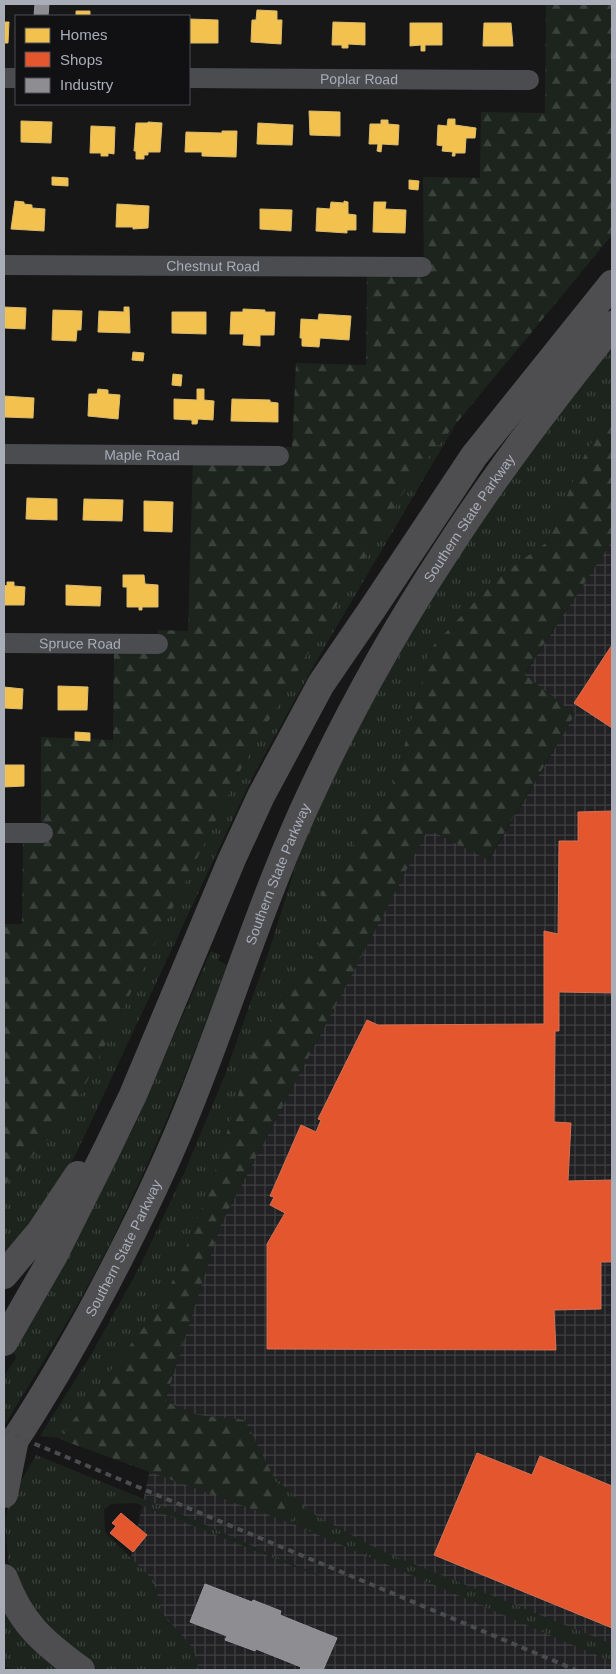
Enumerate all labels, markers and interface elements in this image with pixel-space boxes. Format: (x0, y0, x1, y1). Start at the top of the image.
legend (15, 15, 190, 105)
text: Homes (60, 26, 108, 43)
text: Shops (60, 51, 103, 68)
street label: Poplar Road (320, 71, 398, 87)
text: Industry (60, 76, 114, 93)
street label: Chestnut Road (166, 258, 260, 274)
street label: Maple Road (104, 447, 180, 463)
street label: Southern State Parkway (420, 451, 518, 585)
street label: Spruce Road (39, 635, 121, 652)
street label: Southern State Parkway (242, 801, 313, 947)
street label: Southern State Parkway (82, 1177, 164, 1319)

